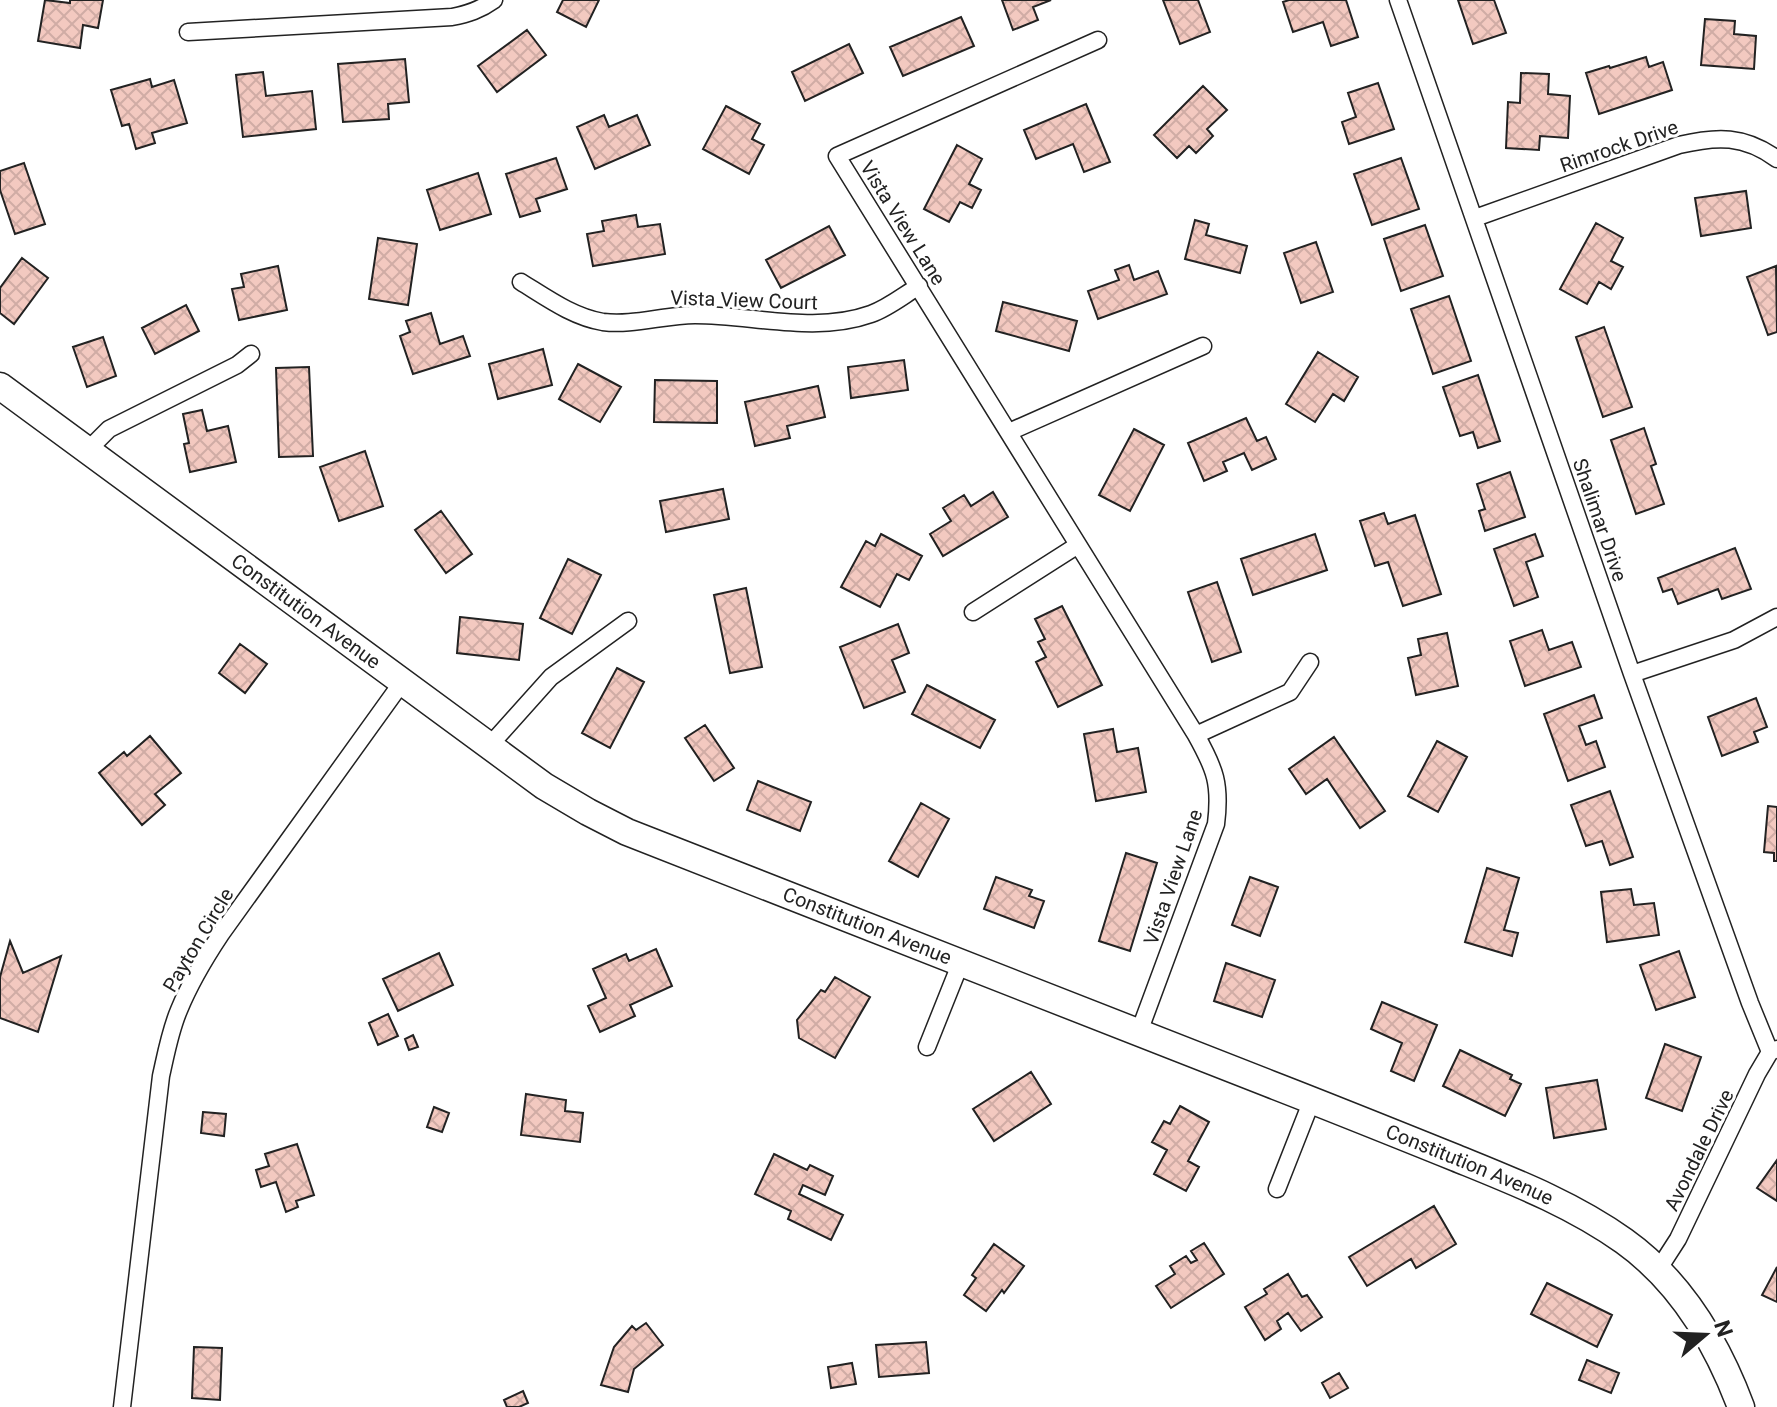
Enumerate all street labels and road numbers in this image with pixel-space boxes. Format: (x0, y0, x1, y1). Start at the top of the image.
street label: Rimrock Drive (1557, 115, 1681, 177)
street label: Vista View Lane (855, 157, 951, 289)
street label: Vista View Court (670, 285, 818, 315)
street label: Shalimar Drive (1568, 455, 1632, 585)
street label: Constitution Avenue (227, 548, 385, 674)
street label: Vista View Lane (1139, 806, 1207, 948)
street label: Constitution Avenue (780, 882, 955, 969)
street label: Payton Circle (158, 884, 238, 996)
street label: Avondale Drive (1659, 1085, 1739, 1215)
street label: Constitution Avenue (1382, 1119, 1557, 1210)

